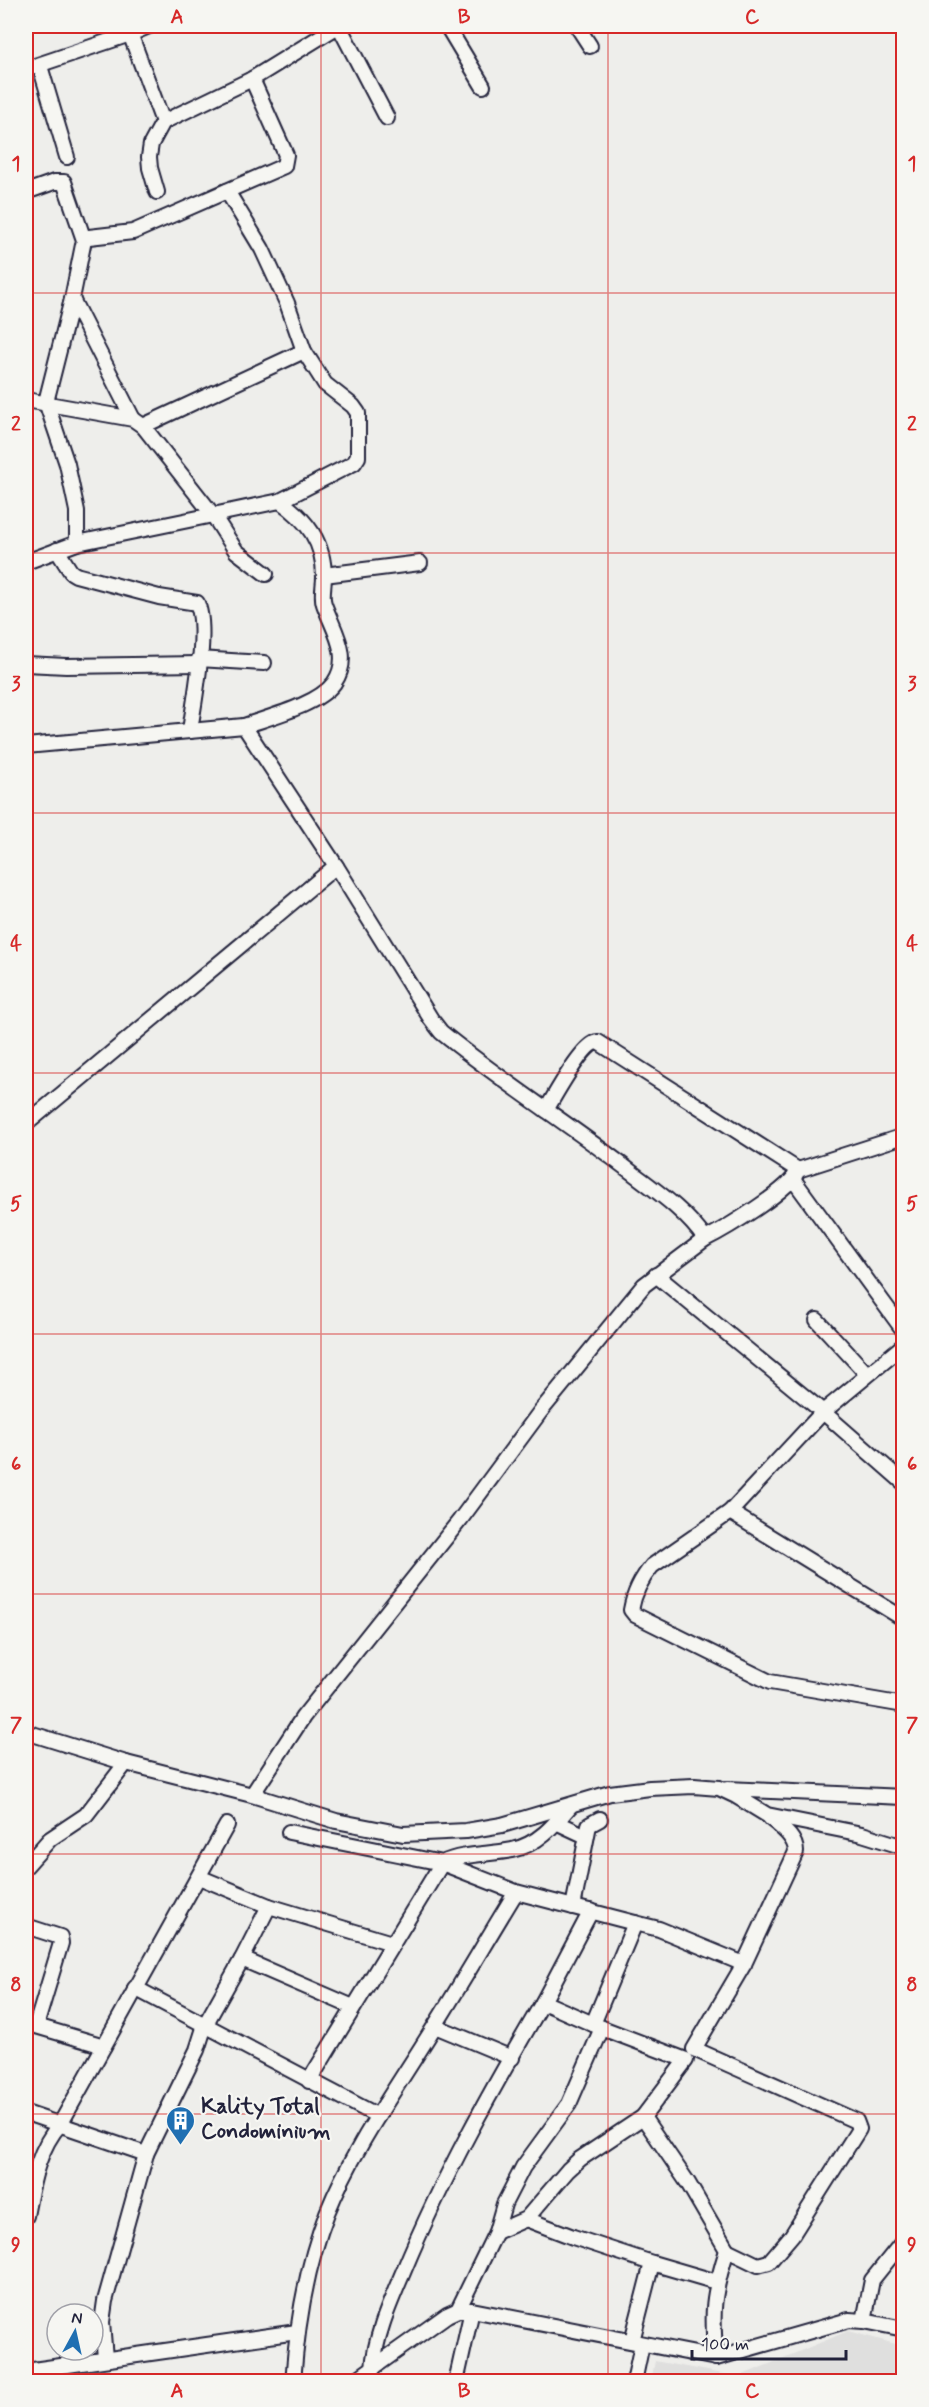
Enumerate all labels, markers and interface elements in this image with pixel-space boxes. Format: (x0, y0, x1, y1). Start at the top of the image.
text: A (170, 4, 184, 31)
text: B (458, 4, 471, 31)
text: C (745, 4, 760, 31)
text: 1 (12, 151, 20, 178)
text: 1 (908, 151, 916, 178)
text: 2 (11, 411, 21, 438)
text: 2 (907, 411, 917, 438)
text: 3 (11, 671, 21, 698)
text: 3 (907, 671, 917, 698)
text: 4 (10, 931, 22, 958)
text: 4 (906, 931, 918, 958)
text: 5 (10, 1191, 22, 1218)
text: 5 (906, 1191, 918, 1218)
text: 6 (11, 1451, 21, 1478)
text: 6 (907, 1451, 917, 1478)
text: 7 (10, 1712, 22, 1739)
text: 7 (906, 1712, 918, 1739)
text: 8 (10, 1972, 22, 1999)
text: 8 (906, 1972, 918, 1999)
place label: Kality Total Condominium (201, 2093, 331, 2146)
building icon: Kality Total Condominium (164, 2104, 196, 2146)
text: 9 (11, 2232, 21, 2259)
text: 9 (907, 2232, 917, 2259)
north arrow (45, 2302, 105, 2362)
text: N (70, 2307, 84, 2330)
scale bar (692, 2323, 846, 2361)
text: 100 m (701, 2333, 749, 2357)
text: A (170, 2378, 184, 2405)
text: B (458, 2378, 471, 2405)
text: C (745, 2378, 760, 2405)

